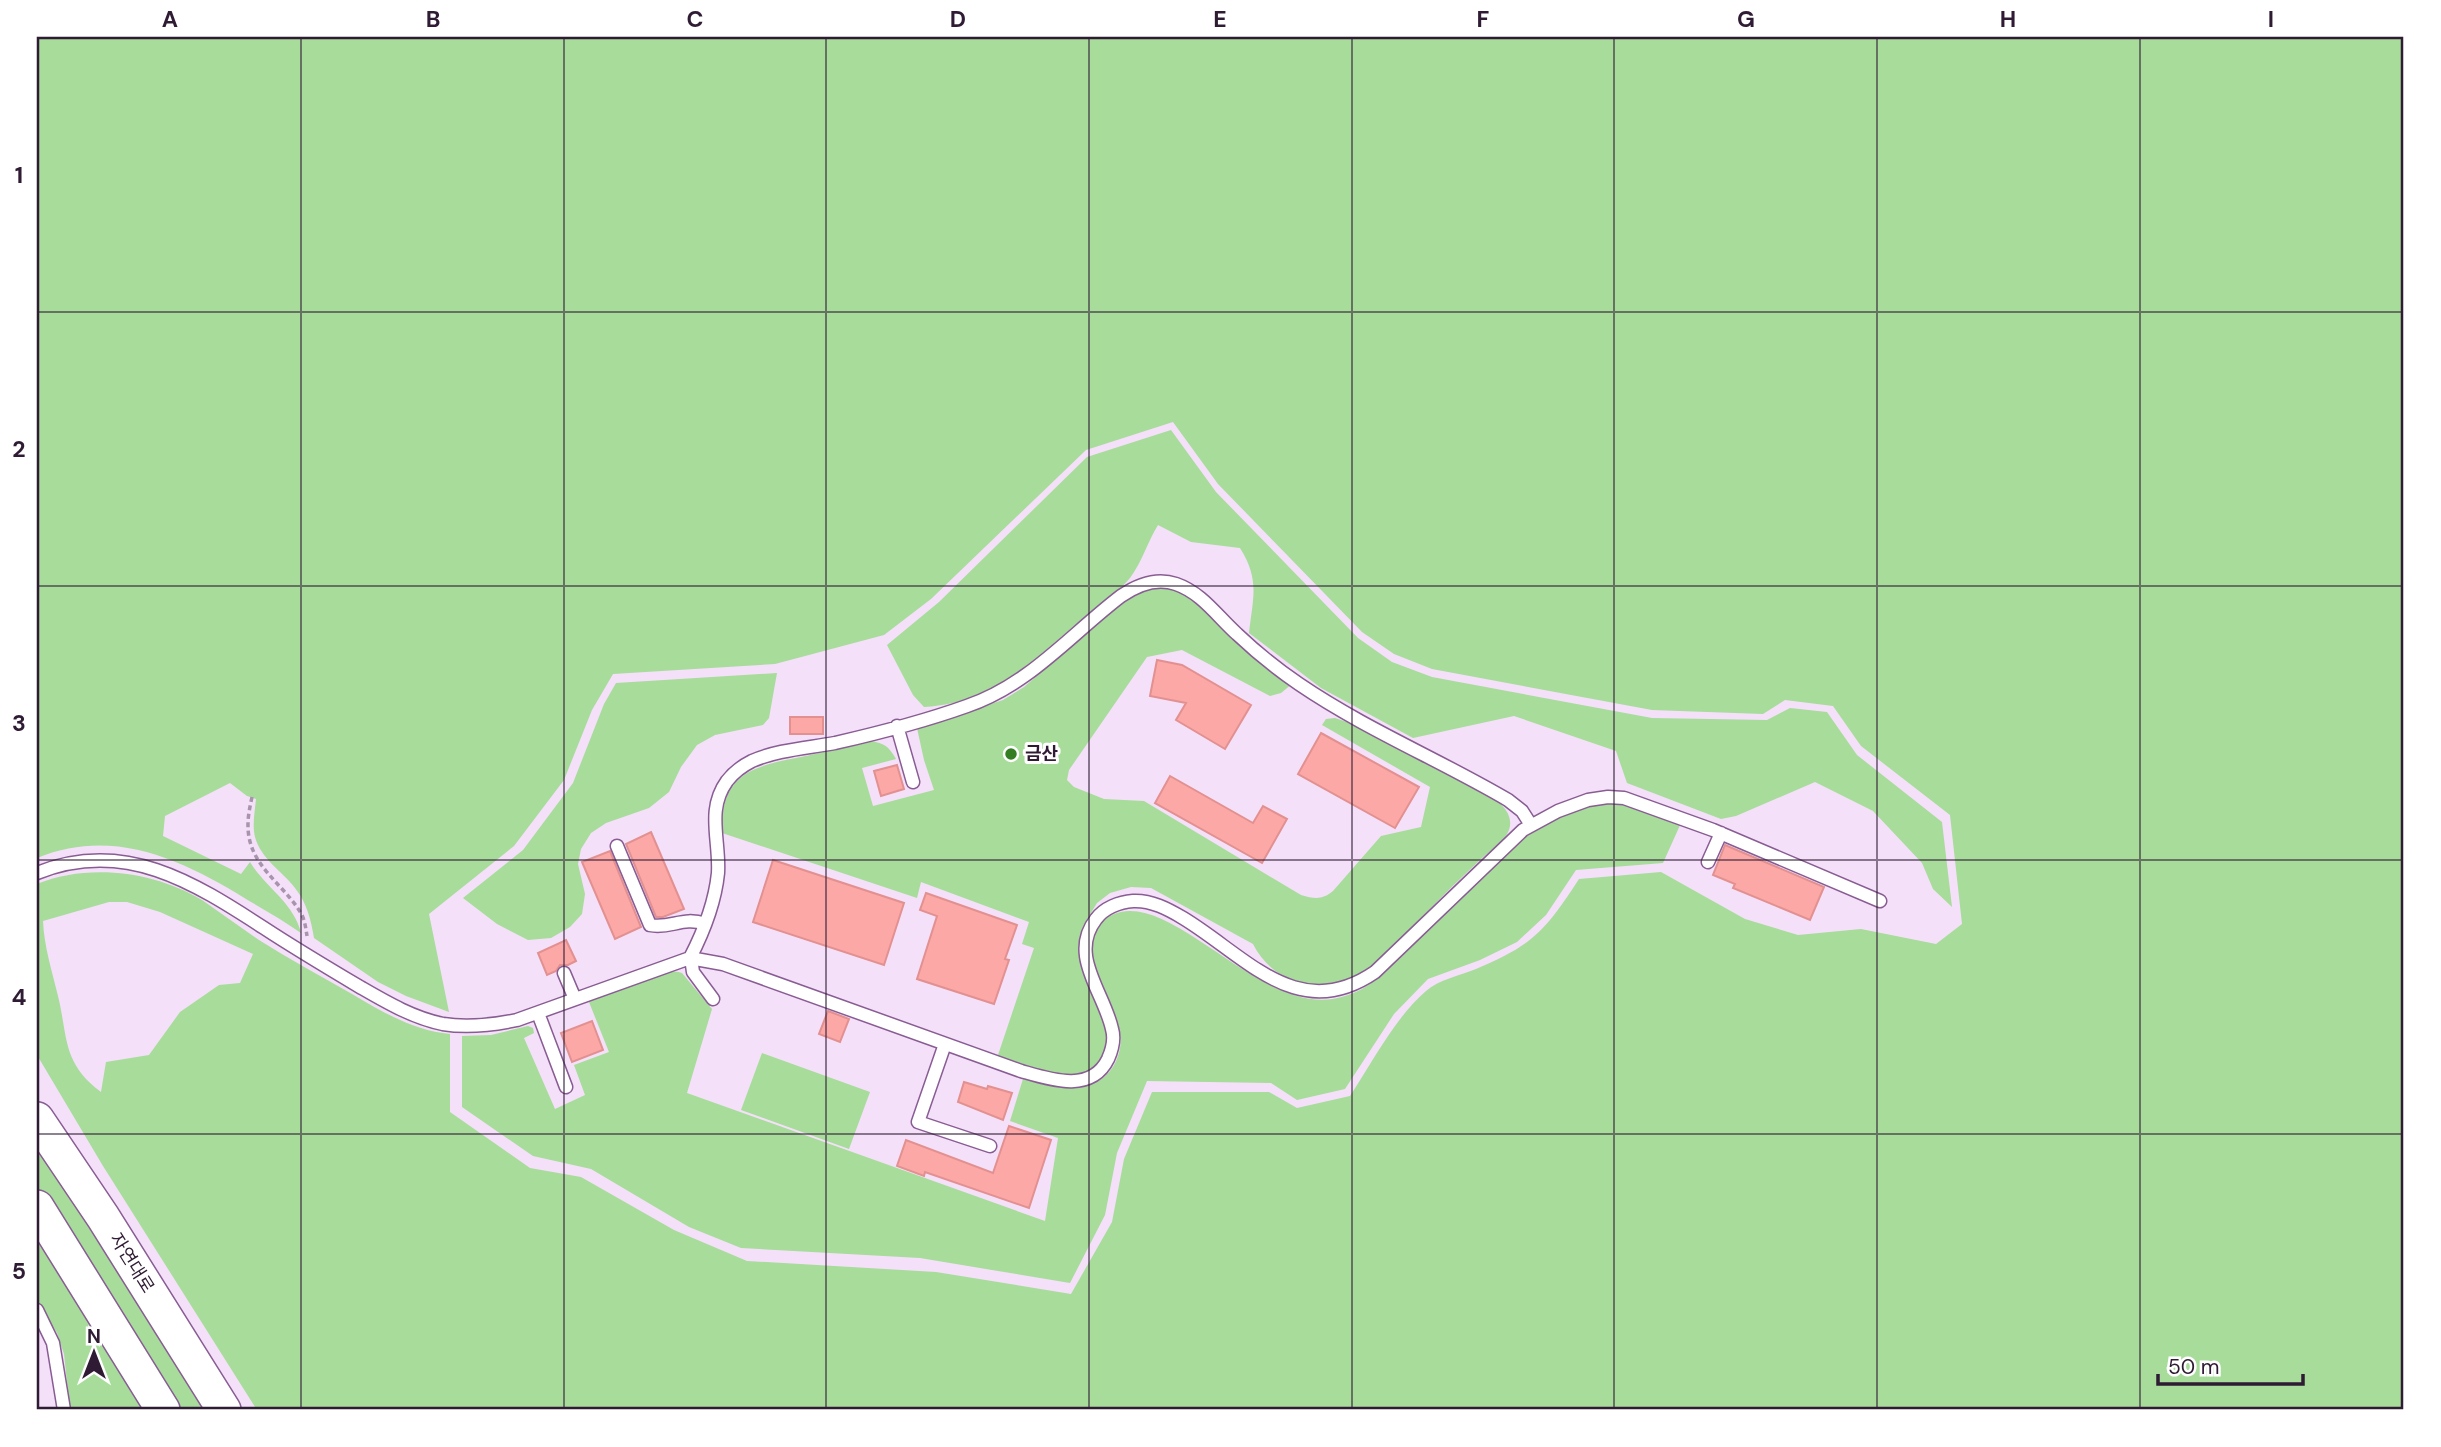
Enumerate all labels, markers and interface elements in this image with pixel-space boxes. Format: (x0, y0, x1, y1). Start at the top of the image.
text: A (162, 4, 178, 34)
text: B (426, 4, 440, 34)
text: C (687, 4, 703, 34)
text: D (950, 4, 966, 34)
text: E (1213, 4, 1227, 34)
text: F (1477, 4, 1490, 34)
text: G (1737, 4, 1755, 34)
text: H (2000, 4, 2016, 34)
text: I (2268, 4, 2274, 34)
text: 1 (15, 160, 23, 190)
text: 2 (12, 434, 26, 464)
text: 3 (12, 708, 26, 738)
place label: 금산 (1025, 742, 1059, 766)
marker: 금산 (1003, 746, 1019, 762)
text: 4 (12, 982, 27, 1012)
street label: 자연대로 (104, 1229, 160, 1297)
text: 5 (12, 1256, 26, 1286)
north arrow (60, 1318, 130, 1388)
text: N (87, 1324, 101, 1349)
scale bar (2158, 1342, 2303, 1386)
text: 50 m (2168, 1353, 2219, 1381)

